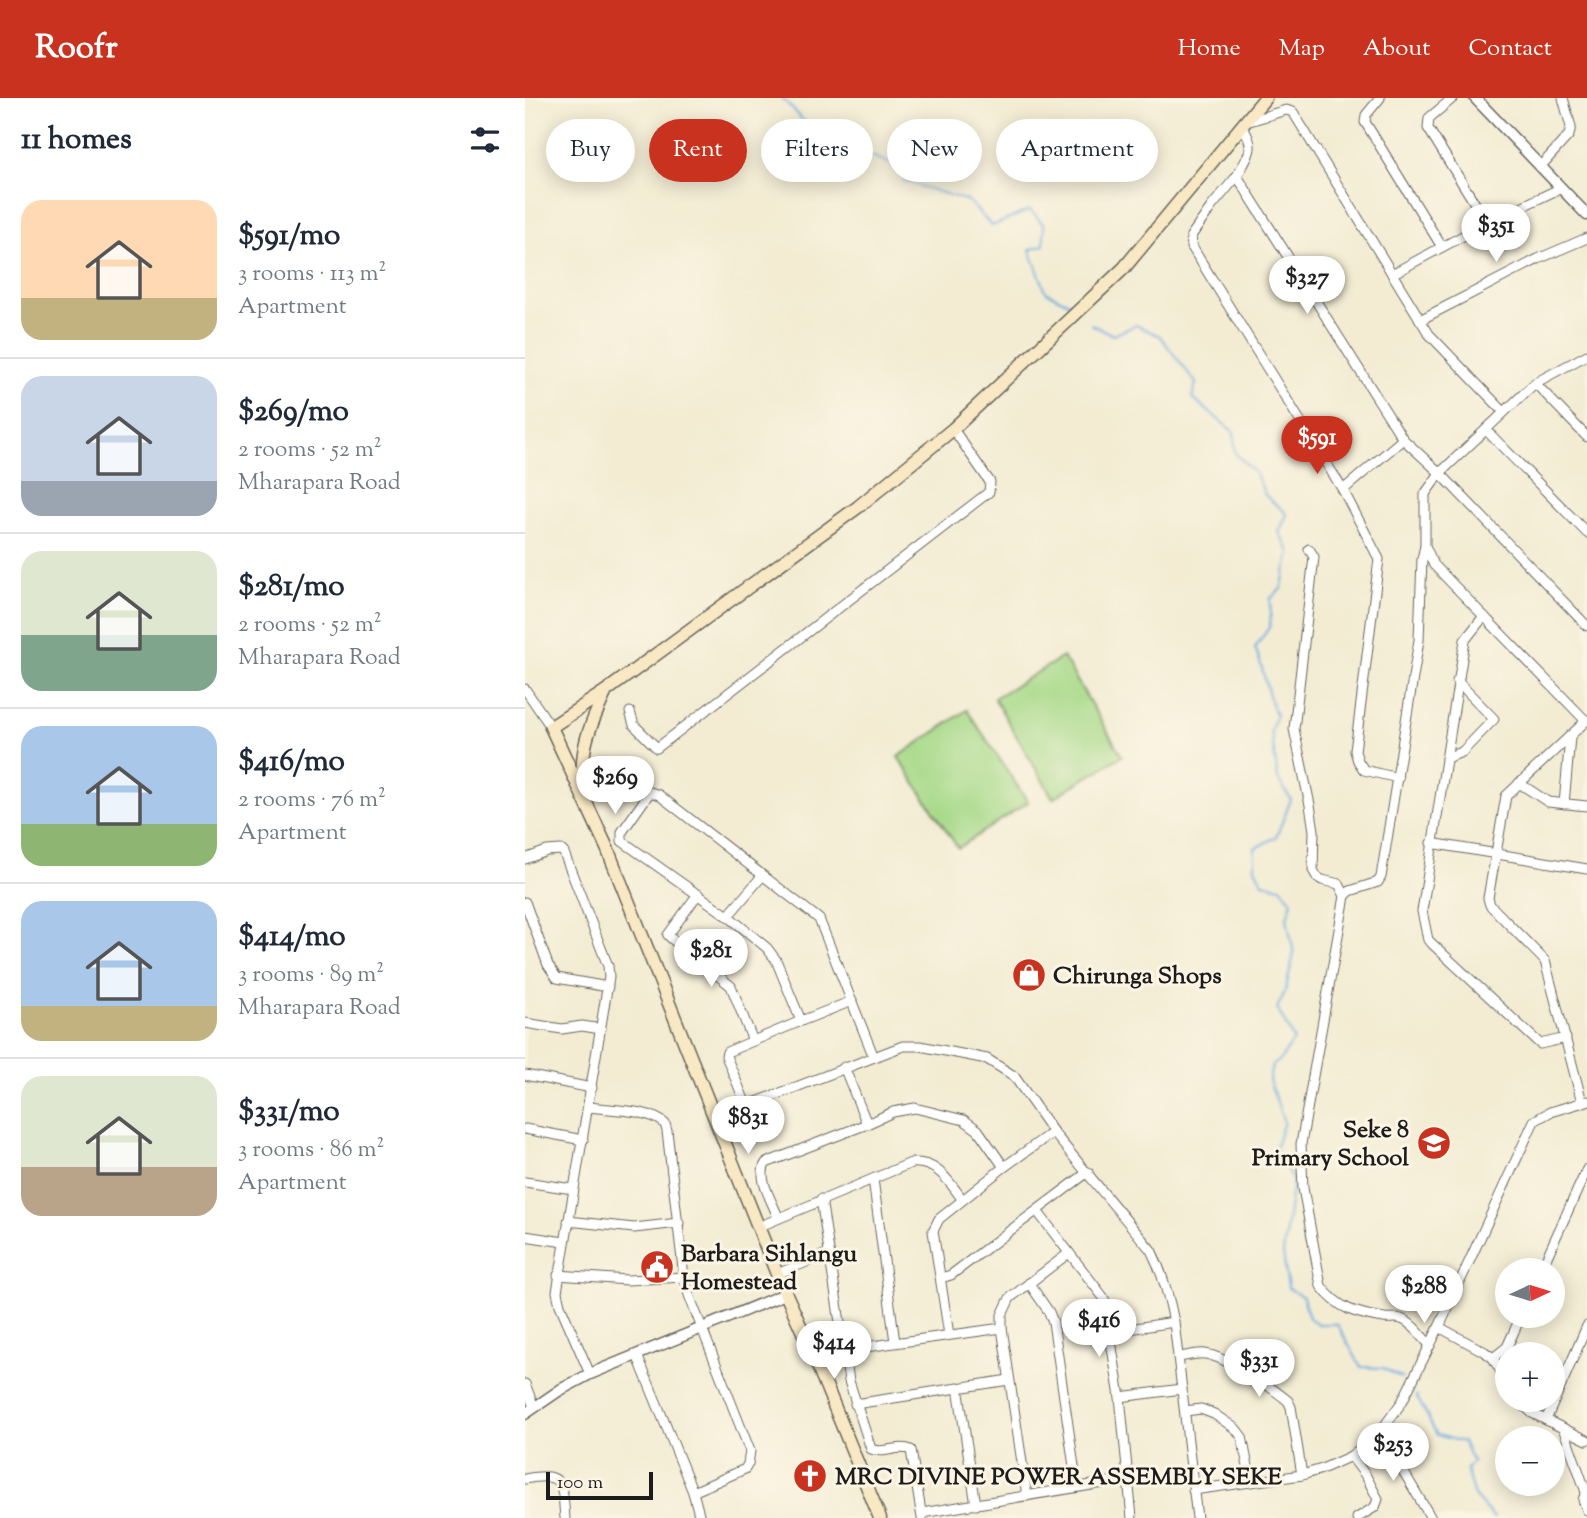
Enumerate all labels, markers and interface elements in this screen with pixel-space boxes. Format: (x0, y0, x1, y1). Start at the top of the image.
text: Roofr (35, 25, 118, 73)
text: Home (1178, 32, 1241, 66)
text: Map (1279, 32, 1325, 66)
text: About (1363, 32, 1430, 66)
text: Contact (1468, 32, 1552, 66)
text: 11 homes (21, 119, 132, 162)
chip: Buy (546, 119, 635, 182)
chip: Rent (649, 119, 747, 182)
chip: Filters (761, 119, 873, 182)
chip: New (887, 119, 982, 182)
chip: Apartment (996, 119, 1158, 182)
icon: filters (466, 121, 504, 159)
pin: $351 (1455, 204, 1537, 264)
text: $351 (1477, 210, 1515, 243)
text: $591/mo (238, 215, 340, 258)
icon: home (77, 228, 161, 312)
pin: $327 (1266, 256, 1348, 316)
text: 3 rooms · 113 m² (238, 258, 386, 291)
text: $327 (1285, 262, 1329, 295)
text: Apartment (238, 291, 347, 324)
text: $269/mo (238, 391, 349, 434)
icon: home (77, 404, 161, 488)
pin: $591 (1276, 416, 1358, 476)
text: $591 (1297, 422, 1337, 455)
text: 2 rooms · 52 m² (238, 434, 381, 467)
text: Mharapara Road (238, 467, 401, 500)
text: $281/mo (238, 566, 345, 609)
icon: home (77, 579, 161, 663)
text: 2 rooms · 52 m² (238, 609, 381, 642)
text: Mharapara Road (238, 642, 401, 675)
text: $416/mo (238, 741, 345, 784)
icon: home (77, 754, 161, 838)
pin: $269 (574, 756, 656, 816)
text: $269 (592, 762, 638, 795)
text: 2 rooms · 76 m² (238, 784, 386, 817)
text: Apartment (238, 817, 347, 850)
text: $414/mo (238, 916, 346, 959)
icon: home (77, 929, 161, 1013)
pin: $281 (670, 930, 752, 989)
text: $281 (690, 935, 732, 968)
shop icon: Chirunga Shops (1010, 956, 1048, 994)
text: 3 rooms · 89 m² (238, 959, 384, 992)
place label: Chirunga Shops (1053, 960, 1222, 994)
text: Mharapara Road (238, 992, 401, 1025)
text: $331/mo (238, 1091, 340, 1134)
pin: $831 (707, 1096, 789, 1156)
text: $831 (728, 1102, 768, 1135)
icon: home (77, 1104, 161, 1188)
place label: Seke 8 Primary School (1252, 1114, 1409, 1176)
school or university icon: Seke 8 Primary School (1415, 1124, 1453, 1162)
text: 3 rooms · 86 m² (238, 1134, 384, 1167)
text: Apartment (238, 1167, 347, 1200)
place label: Barbara Sihlangu Homestead (681, 1238, 857, 1300)
public building icon: Barbara Sihlangu Homestead (638, 1248, 676, 1286)
north arrow (1495, 1258, 1565, 1328)
map controls (1495, 1258, 1565, 1496)
pin: $288 (1383, 1266, 1465, 1325)
text: $288 (1401, 1271, 1447, 1304)
pin: $416 (1058, 1300, 1140, 1359)
text: $416 (1077, 1305, 1121, 1338)
pin: $414 (793, 1322, 875, 1381)
text: $414 (812, 1327, 856, 1360)
pin: $331 (1218, 1340, 1300, 1399)
button: + (1495, 1342, 1565, 1412)
text: $331 (1240, 1345, 1278, 1378)
pin: $253 (1352, 1424, 1434, 1483)
button: − (1495, 1426, 1565, 1496)
text: $253 (1373, 1429, 1413, 1462)
church icon: MRC DIVINE POWER ASSEMBLY SEKE (791, 1457, 829, 1495)
place label: MRC DIVINE POWER ASSEMBLY SEKE (835, 1461, 1283, 1495)
scale bar (546, 1469, 653, 1501)
text: 100 m (557, 1470, 603, 1497)

